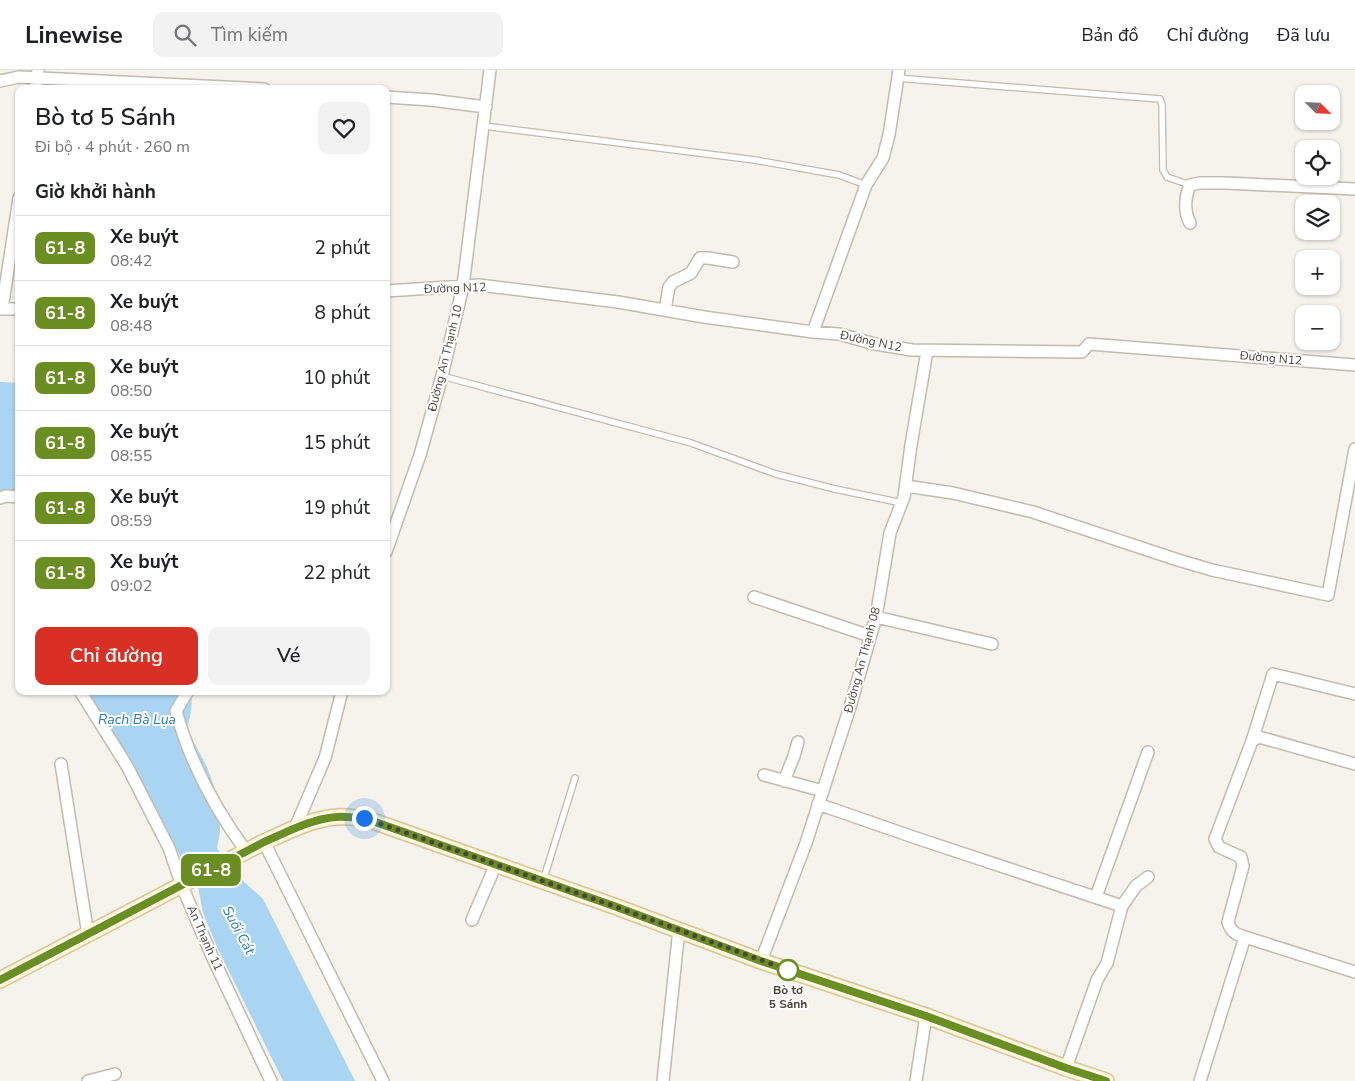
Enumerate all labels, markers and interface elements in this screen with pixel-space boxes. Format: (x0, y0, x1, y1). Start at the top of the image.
search box (153, 12, 503, 57)
text: Linewise (25, 19, 123, 51)
icon: search (171, 21, 199, 49)
text: Tìm kiếm (211, 22, 288, 48)
text: Bản đồ (1081, 23, 1138, 47)
text: Chỉ đường (1166, 23, 1249, 47)
text: Đã lưu (1277, 23, 1330, 47)
north arrow (1295, 85, 1340, 130)
map controls (1295, 85, 1340, 350)
text: Bò tơ 5 Sánh (35, 101, 176, 133)
button: heart (318, 102, 370, 154)
text: Đi bộ · 4 phút · 260 m (35, 136, 190, 158)
button: locate (1295, 140, 1340, 185)
text: Giờ khởi hành (35, 179, 156, 205)
button: layers (1295, 195, 1340, 240)
text: Xe buýt (110, 224, 178, 250)
text: 2 phút (315, 235, 370, 261)
text: 61-8 (45, 236, 85, 260)
text: 08:42 (110, 250, 152, 272)
button: + (1295, 250, 1340, 295)
street label: Đường N12 (422, 279, 487, 297)
text: Xe buýt (110, 289, 178, 315)
text: 8 phút (315, 300, 370, 326)
text: 61-8 (45, 301, 85, 325)
street label: Đường An Thạnh 10 (424, 303, 466, 414)
button: − (1295, 305, 1340, 350)
text: 08:48 (110, 315, 152, 337)
street label: Đường N12 (838, 326, 903, 355)
street label: Đường N12 (1238, 347, 1303, 369)
text: Xe buýt (110, 354, 178, 380)
text: 10 phút (303, 365, 370, 391)
text: 61-8 (45, 366, 85, 390)
text: 08:50 (110, 380, 152, 402)
text: Xe buýt (110, 419, 178, 445)
text: 15 phút (303, 430, 370, 456)
text: 61-8 (45, 431, 85, 455)
text: 08:55 (110, 445, 152, 467)
text: Xe buýt (110, 484, 178, 510)
text: 19 phút (303, 495, 370, 521)
text: 61-8 (45, 496, 85, 520)
text: 08:59 (110, 510, 152, 532)
text: Xe buýt (110, 549, 178, 575)
text: 22 phút (303, 560, 370, 586)
text: 61-8 (45, 561, 85, 585)
text: 09:02 (110, 575, 152, 597)
street label: Đường An Thạnh 08 (840, 605, 884, 716)
button: Chỉ đường (35, 627, 198, 685)
button: Vé (208, 627, 370, 685)
water label: Rạch Bà Lụa (98, 710, 176, 729)
your location (352, 806, 377, 831)
line badge: 61-8 (176, 854, 246, 886)
text: 61-8 (191, 858, 231, 882)
street label: An Thạnh 11 (183, 903, 227, 973)
water label: Suối Cát (218, 903, 260, 959)
marker: Bò tơ 5 Sánh (777, 959, 799, 981)
place label: Bò tơ 5 Sánh (769, 982, 807, 1012)

